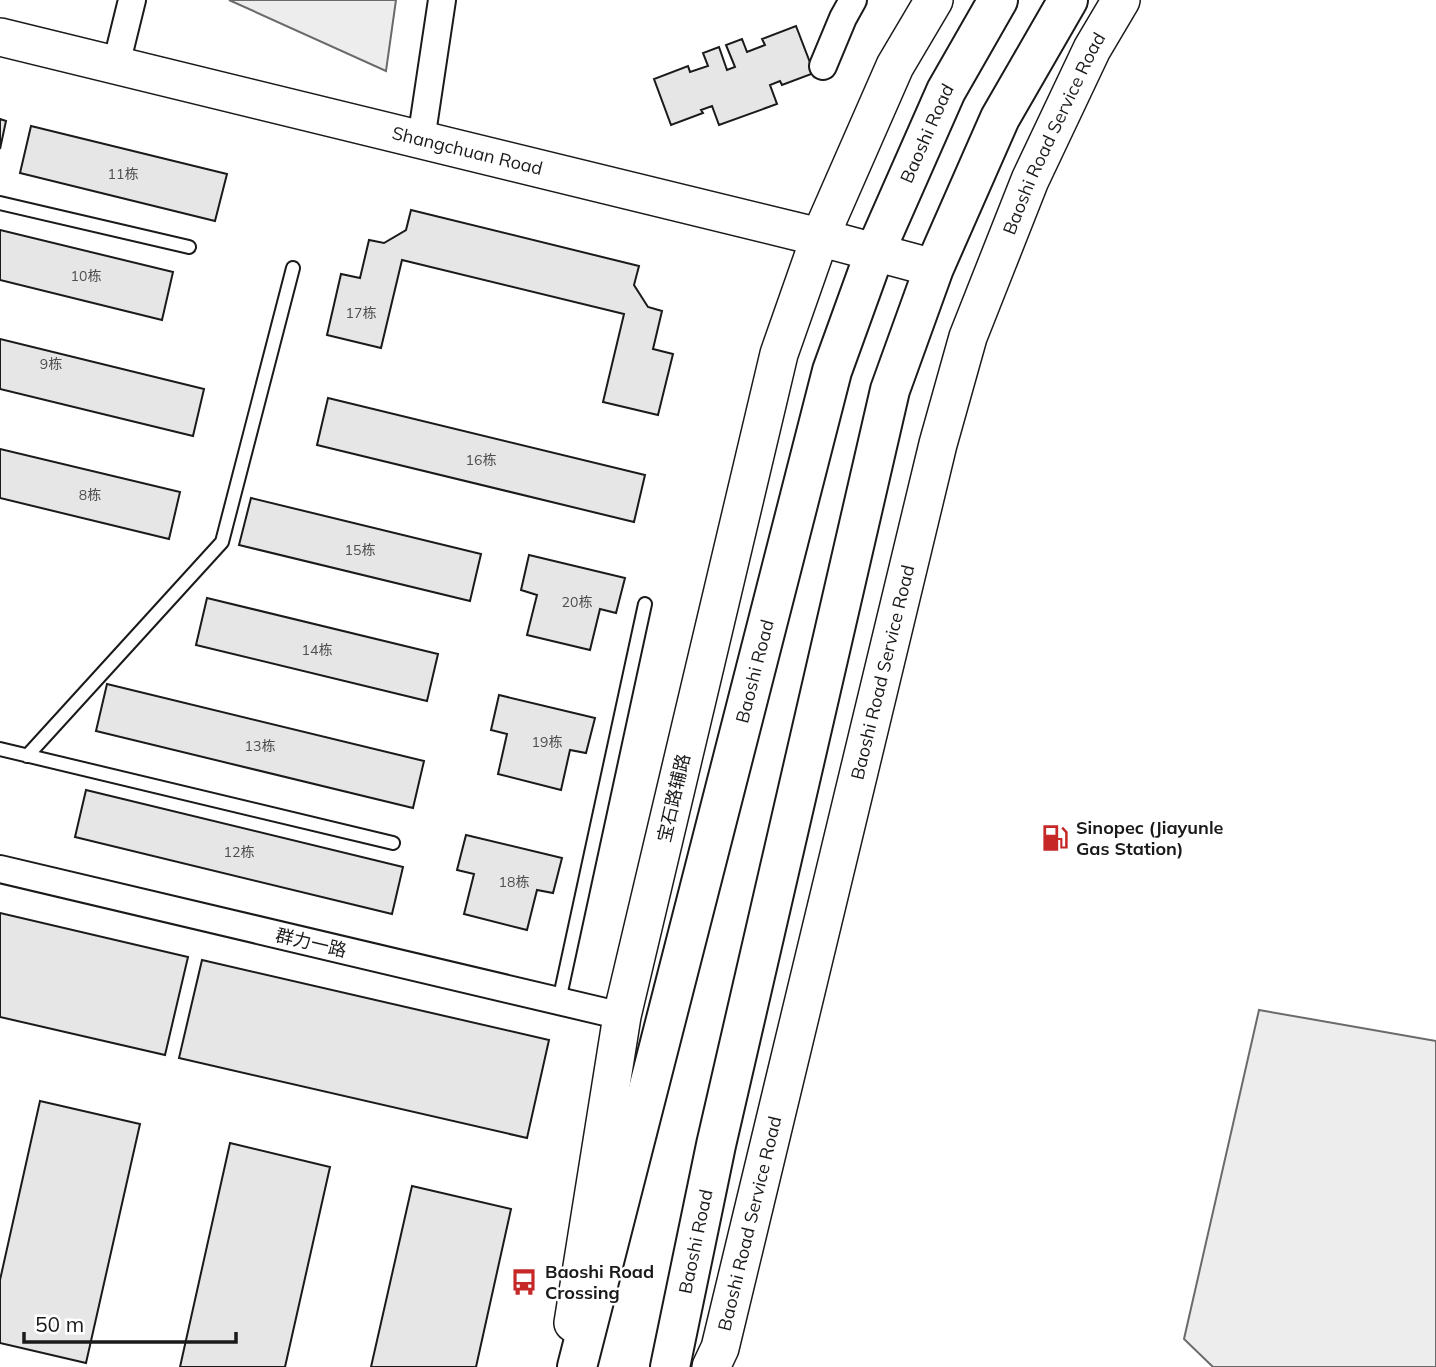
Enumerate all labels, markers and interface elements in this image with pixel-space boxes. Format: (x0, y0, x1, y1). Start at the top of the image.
street label: Baoshi Road Service Road (998, 28, 1110, 238)
street label: Baoshi Road (895, 79, 959, 187)
street label: Shangchuan Road (390, 121, 545, 180)
house number: 11栋 (108, 165, 138, 183)
house number: 10栋 (71, 267, 101, 285)
house number: 17栋 (346, 304, 376, 322)
house number: 9栋 (40, 355, 62, 373)
house number: 16栋 (466, 451, 496, 469)
house number: 8栋 (79, 486, 101, 504)
house number: 15栋 (345, 541, 375, 559)
street label: Baoshi Road Service Road (845, 563, 919, 782)
house number: 20栋 (562, 593, 592, 611)
street label: Baoshi Road (730, 617, 779, 726)
house number: 14栋 (302, 641, 332, 659)
house number: 19栋 (532, 733, 562, 751)
house number: 13栋 (245, 737, 275, 755)
street label: 宝石路辅路 (652, 751, 695, 844)
place label: Sinopec (Jiayunle Gas Station) (1076, 816, 1224, 860)
fuel station icon: Sinopec (Jiayunle Gas Station) (1040, 823, 1070, 853)
house number: 12栋 (224, 843, 254, 861)
house number: 18栋 (499, 873, 529, 891)
street label: 群力一路 (273, 923, 349, 962)
street label: Baoshi Road Service Road (713, 1114, 786, 1333)
street label: Baoshi Road (673, 1187, 717, 1296)
place label: Baoshi Road Crossing (545, 1260, 654, 1304)
bus stop icon: Baoshi Road Crossing (509, 1267, 539, 1297)
scale bar (24, 1300, 236, 1344)
text: 50 m (35, 1311, 84, 1337)

